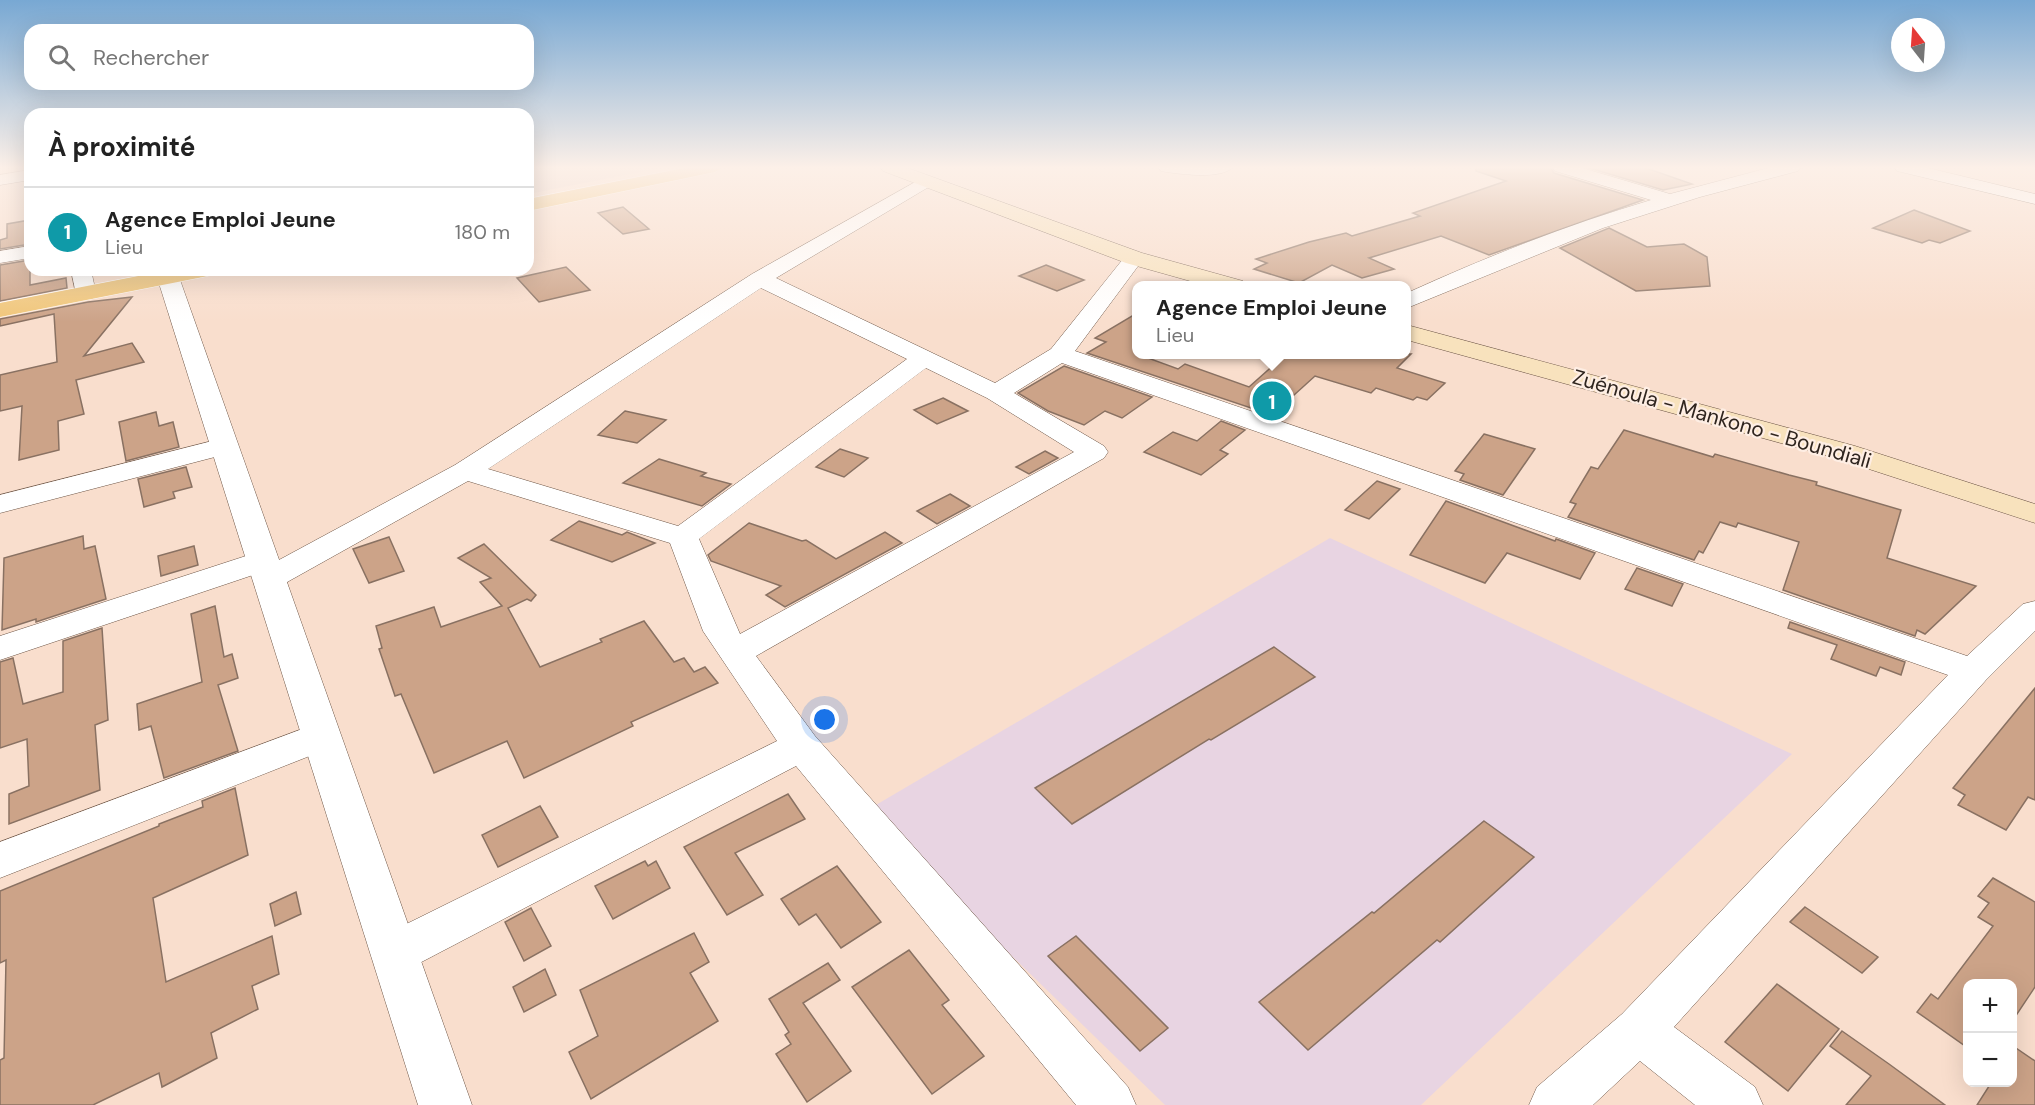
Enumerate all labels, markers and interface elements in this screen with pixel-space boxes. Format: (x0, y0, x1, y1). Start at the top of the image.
north arrow (1891, 18, 1945, 72)
search box (24, 24, 534, 90)
icon: search (45, 41, 78, 74)
text: Rechercher (93, 43, 209, 72)
text: À proximité (48, 130, 195, 164)
text: Agence Emploi Jeune (105, 205, 336, 234)
text: 1 (64, 219, 71, 245)
text: 180 m (455, 219, 510, 245)
text: Lieu (105, 234, 143, 260)
popup (1132, 281, 1411, 359)
text: Agence Emploi Jeune (1156, 293, 1387, 322)
text: Lieu (1156, 322, 1194, 348)
street label: Zuénoula - Mankono - Boundiali (1569, 363, 1875, 475)
pin: 1 (1252, 378, 1292, 424)
your location (810, 705, 839, 734)
map controls (1963, 979, 2017, 1087)
button: + (1963, 979, 2017, 1033)
button: − (1963, 1033, 2017, 1087)

